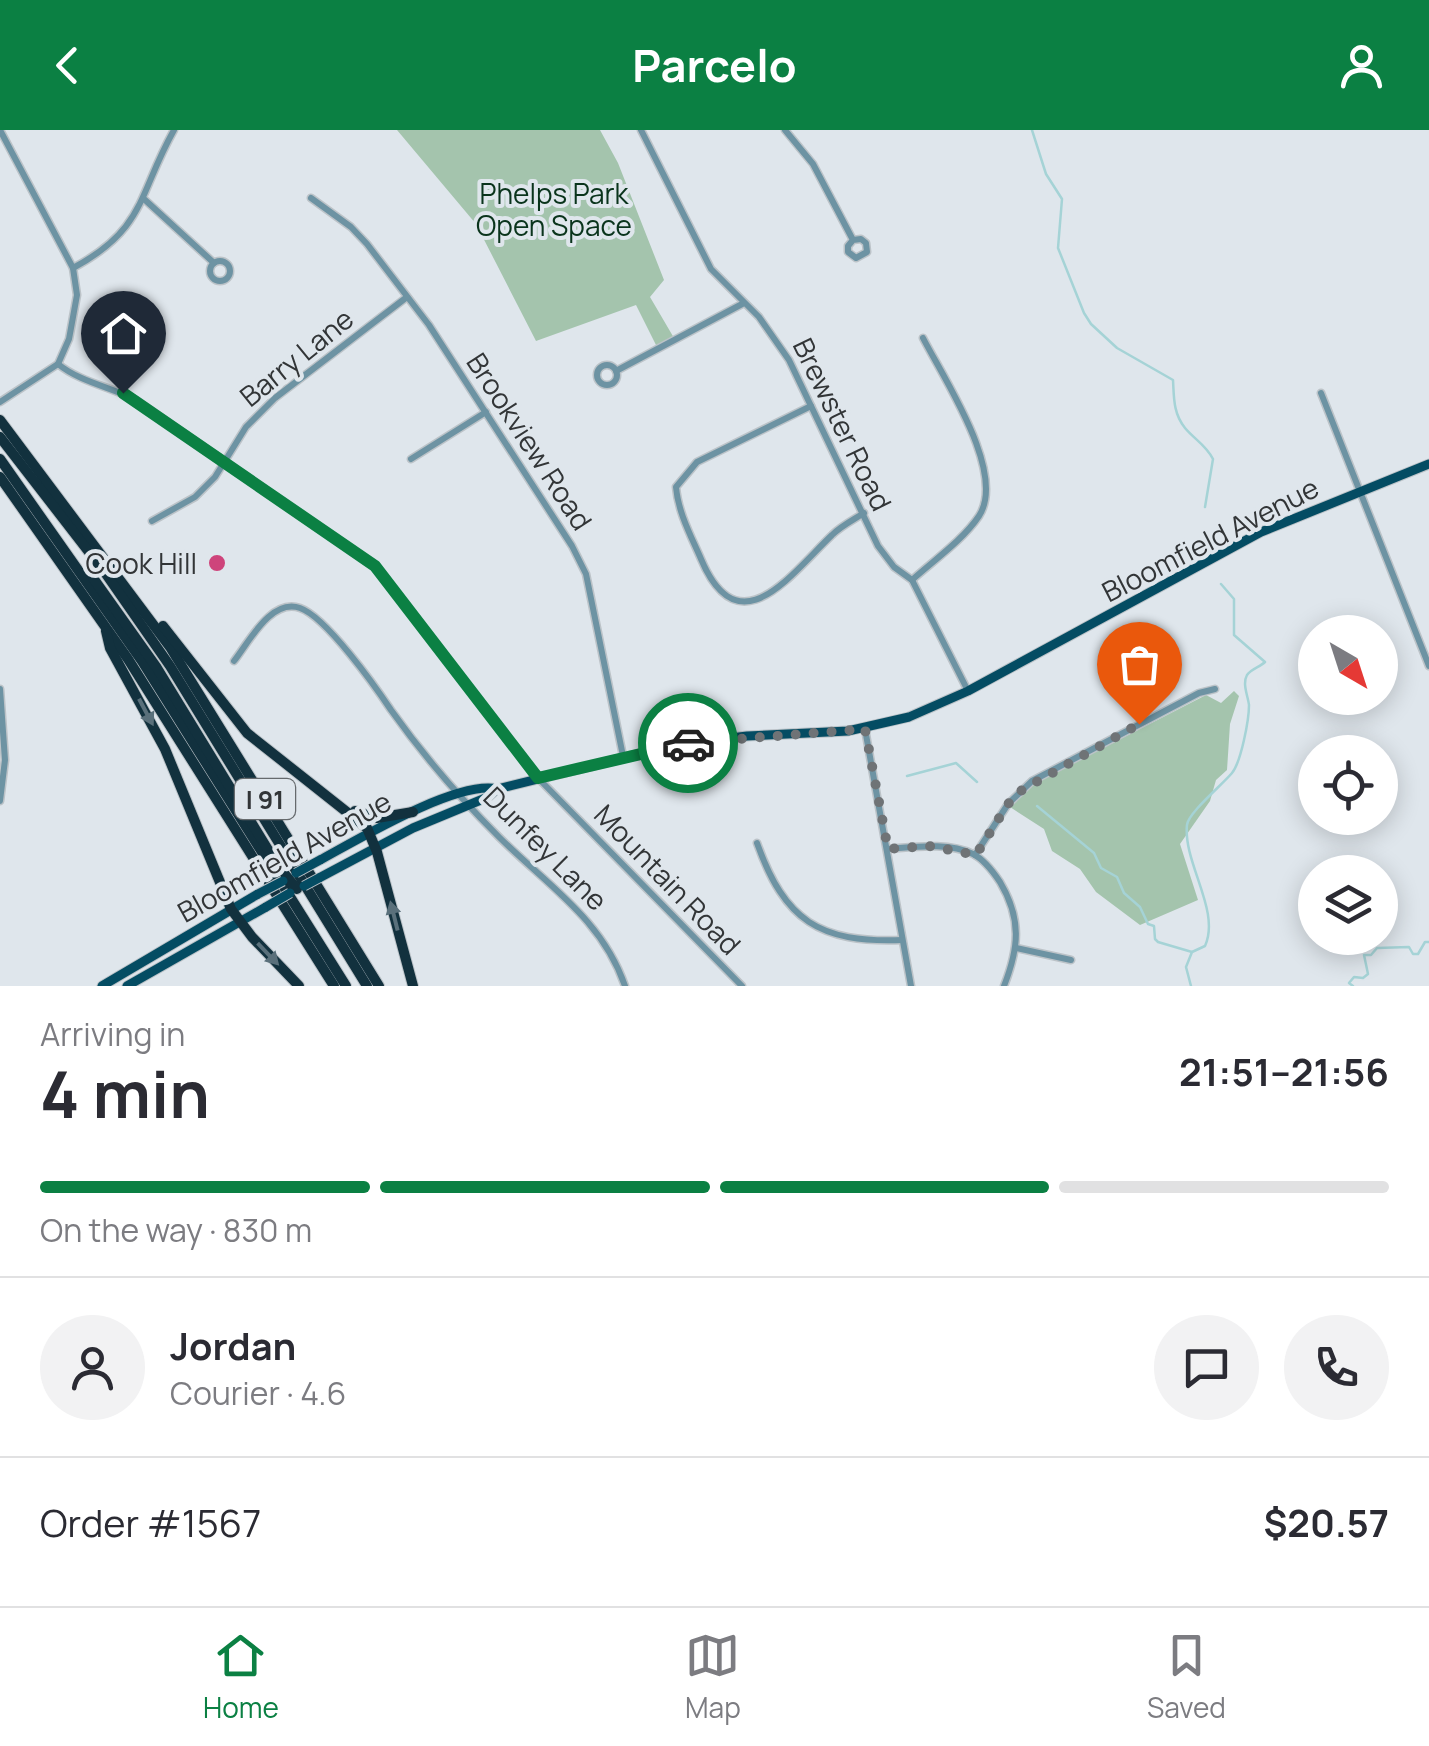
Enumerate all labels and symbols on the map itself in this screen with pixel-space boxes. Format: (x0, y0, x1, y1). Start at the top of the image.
park label: Phelps Park Open Space (476, 174, 632, 244)
pin (81, 291, 166, 394)
street label: Barry Lane (231, 299, 361, 415)
street label: Brewster Road (785, 331, 901, 517)
street label: Brookview Road (459, 345, 601, 537)
street label: Bloomfield Avenue (1095, 468, 1325, 610)
place label: Cook Hill (86, 544, 197, 582)
marker: Cook Hill (206, 552, 228, 574)
north arrow (1298, 615, 1398, 715)
pin (1097, 622, 1182, 725)
courier (638, 693, 738, 793)
one-way arrow (137, 698, 154, 727)
street label: Dunfey Lane (476, 778, 616, 918)
road number: I 91 (235, 779, 295, 819)
street label: Bloomfield Avenue (171, 782, 397, 930)
street label: Mountain Road (587, 796, 749, 962)
one-way arrow (385, 900, 401, 931)
one-way arrow (256, 942, 279, 966)

